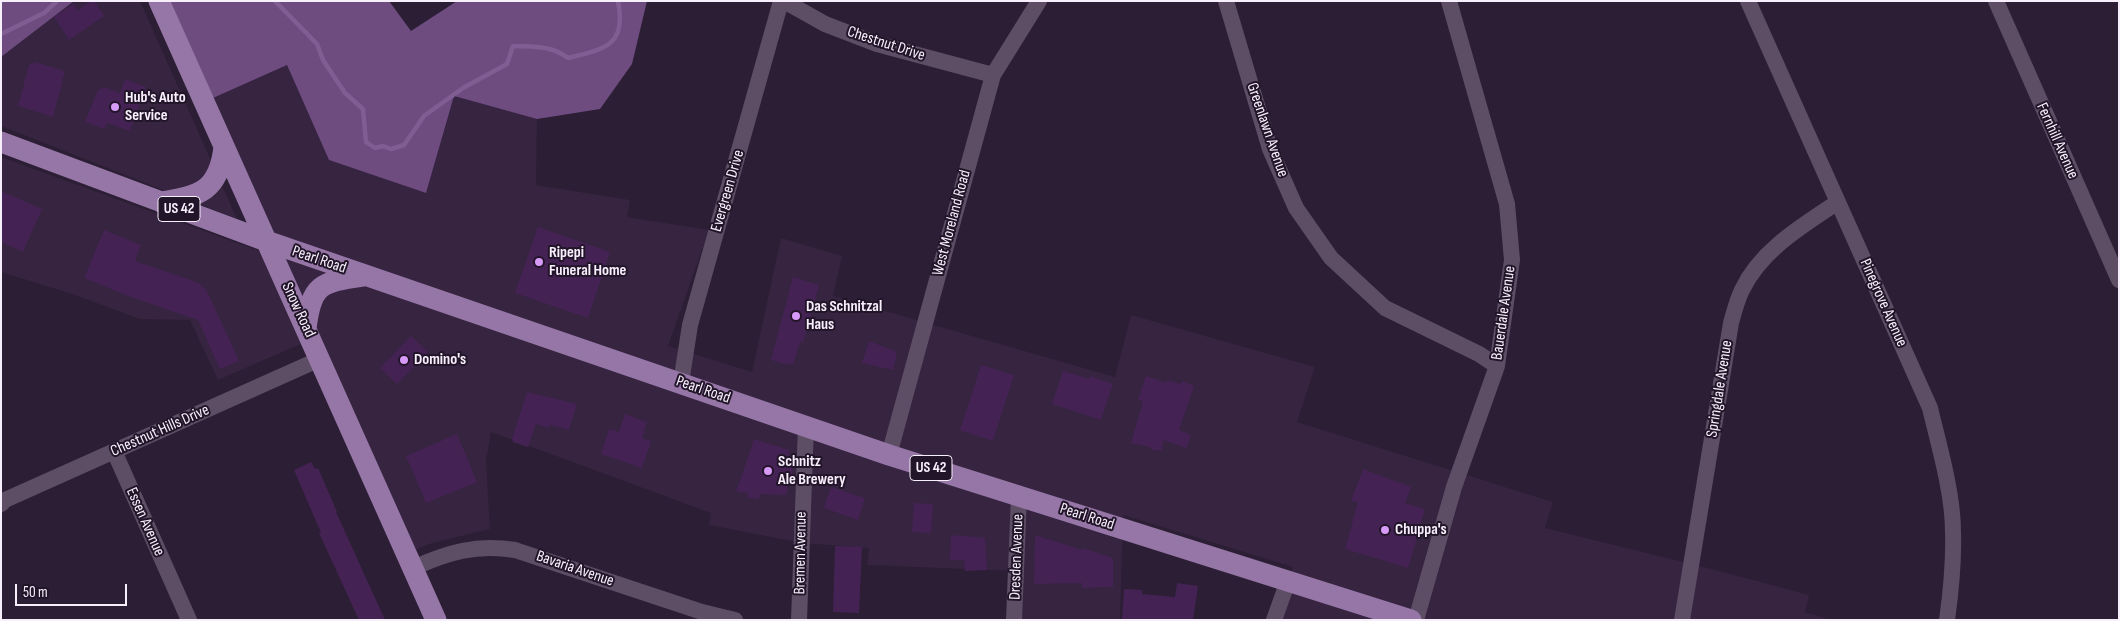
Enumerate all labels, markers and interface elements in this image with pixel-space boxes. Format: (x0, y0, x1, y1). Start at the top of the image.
street label: Chestnut Drive (845, 22, 927, 66)
street label: Greenlawn Avenue (1242, 80, 1292, 180)
place label: Hub's Auto Service (125, 88, 186, 126)
street label: Fernhill Avenue (2032, 100, 2082, 182)
marker: Hub's Auto Service (109, 101, 121, 113)
street label: Evergreen Drive (707, 148, 749, 234)
street label: West Moreland Road (929, 168, 975, 278)
road number: US 42 (158, 196, 200, 222)
street label: Pearl Road (289, 242, 349, 278)
place label: Ripepi Funeral Home (549, 243, 626, 281)
marker: Ripepi Funeral Home (533, 256, 545, 268)
street label: Pinegrove Avenue (1855, 256, 1911, 350)
street label: Bauerdale Avenue (1488, 265, 1520, 361)
street label: Snow Road (277, 279, 319, 341)
place label: Das Schnitzal Haus (806, 297, 882, 335)
marker: Das Schnitzal Haus (790, 310, 802, 322)
street label: Springdale Avenue (1703, 339, 1737, 439)
place label: Domino's (414, 350, 466, 370)
marker: Domino's (398, 354, 410, 366)
street label: Pearl Road (673, 372, 733, 408)
street label: Chestnut Hills Drive (108, 401, 212, 461)
place label: Schnitz Ale Brewery (778, 452, 846, 490)
road number: US 42 (910, 456, 952, 480)
marker: Schnitz Ale Brewery (762, 465, 774, 477)
street label: Essen Avenue (121, 485, 169, 559)
street label: Pearl Road (1057, 499, 1117, 535)
street label: Bremen Avenue (791, 511, 811, 595)
street label: Dresden Avenue (1006, 514, 1028, 600)
place label: Chuppa's (1395, 520, 1447, 540)
marker: Chuppa's (1379, 524, 1391, 536)
street label: Bavaria Avenue (534, 547, 616, 591)
scale bar (18, 574, 130, 606)
text: 50 m (23, 583, 48, 602)

